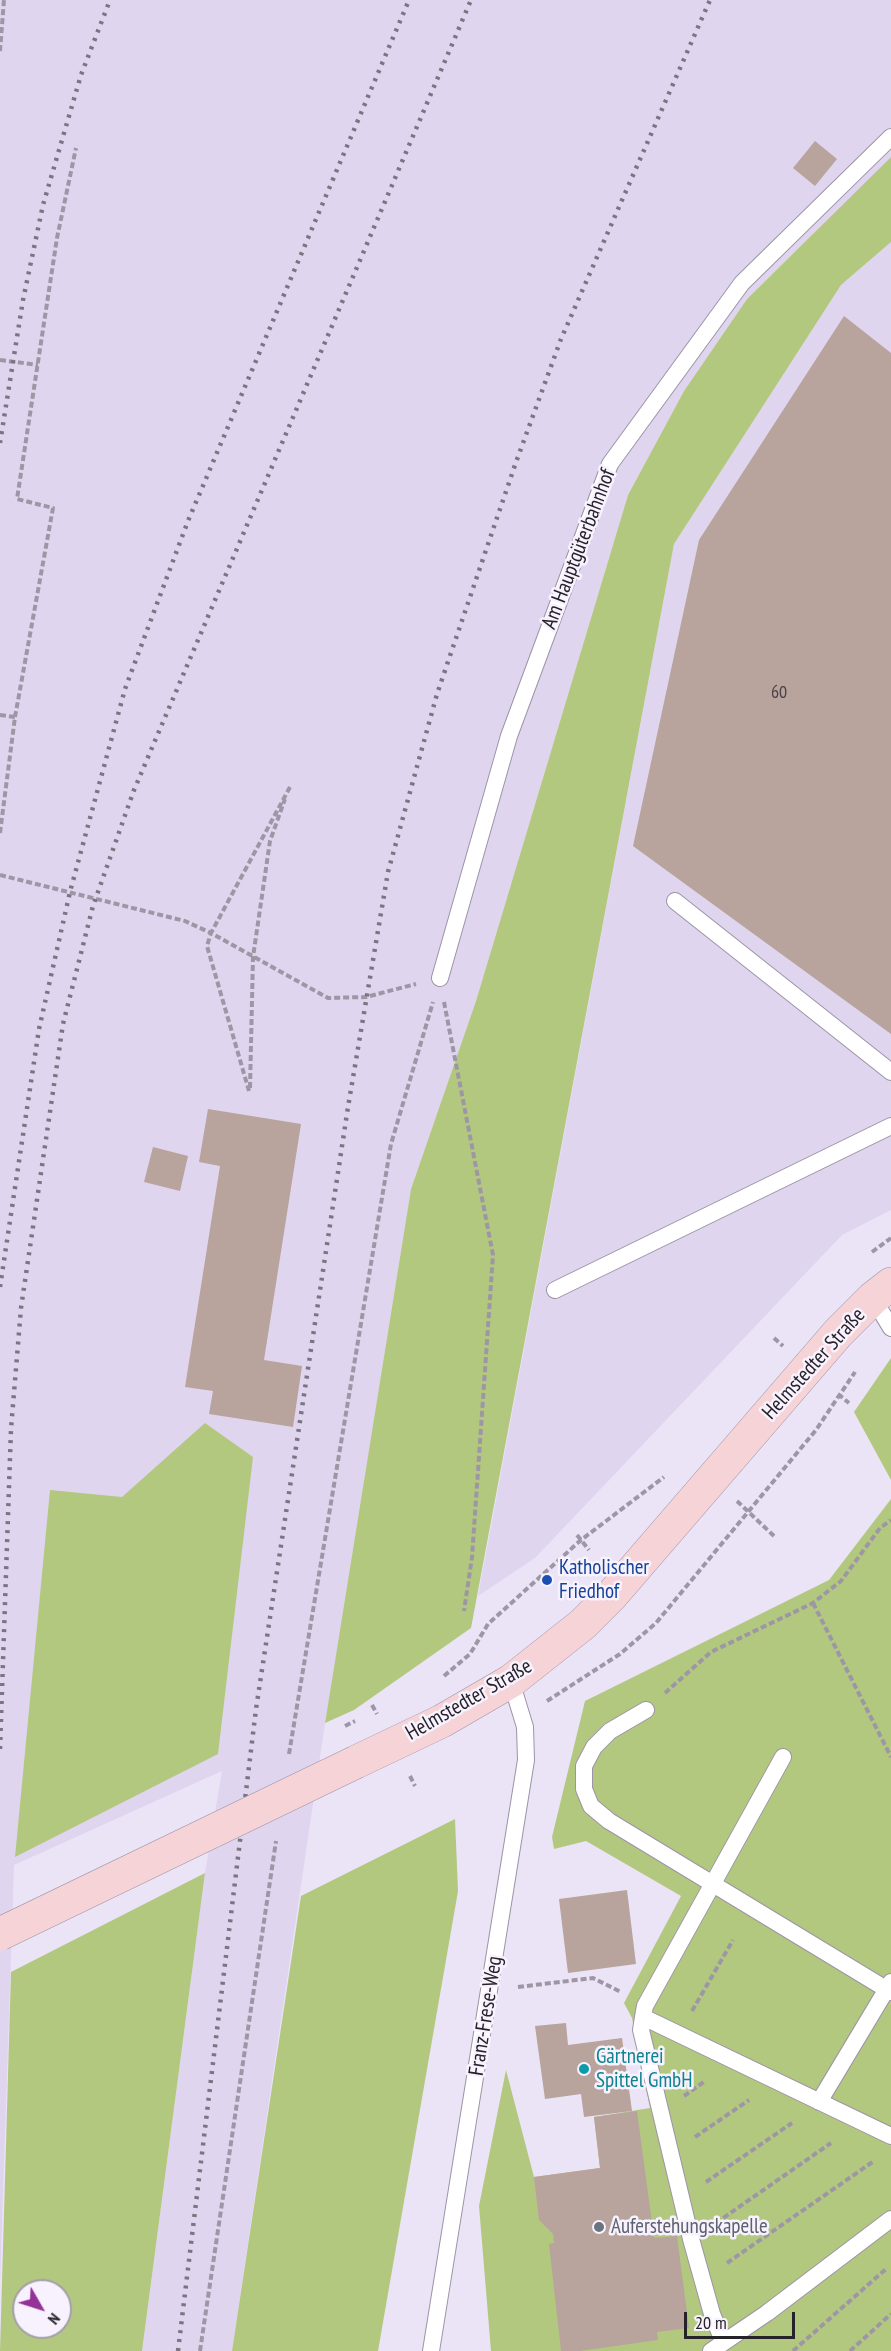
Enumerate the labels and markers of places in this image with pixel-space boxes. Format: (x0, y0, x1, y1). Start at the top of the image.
place label: Katholischer Friedhof (559, 1555, 649, 1605)
marker: Katholischer Friedhof (540, 1573, 554, 1587)
place label: Gärtnerei Spittel GmbH (596, 2044, 692, 2094)
marker: Gärtnerei Spittel GmbH (577, 2062, 591, 2076)
place label: Auferstehungskapelle (611, 2214, 768, 2240)
marker: Auferstehungskapelle (592, 2220, 606, 2234)

